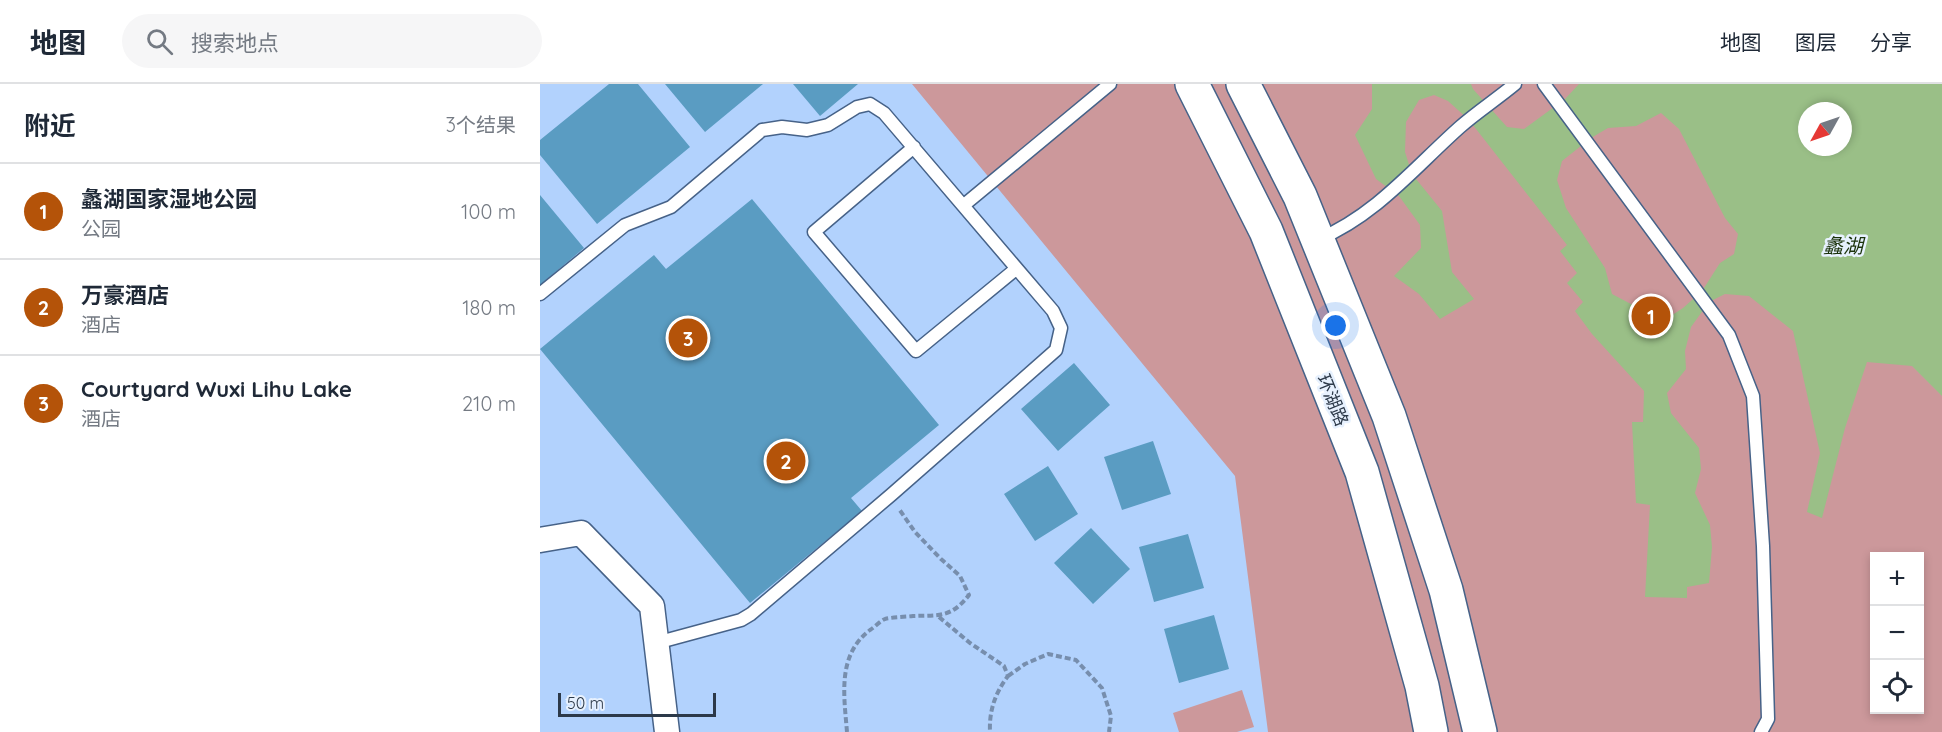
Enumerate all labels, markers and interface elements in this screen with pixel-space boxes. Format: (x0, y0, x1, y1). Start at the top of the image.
search box (122, 14, 542, 68)
text: 地图 (30, 25, 86, 60)
icon: search (143, 25, 176, 58)
text: 搜索地点 (191, 29, 279, 57)
text: 地图 (1720, 29, 1762, 55)
text: 图层 (1795, 29, 1837, 55)
text: 分享 (1870, 29, 1912, 55)
north arrow (1798, 102, 1852, 156)
text: 附近 (24, 109, 76, 142)
text: 3个结果 (446, 112, 516, 137)
text: 蠡湖国家湿地公园 (81, 185, 257, 213)
text: 1 (40, 199, 47, 224)
text: 100 m (461, 199, 516, 224)
text: 公园 (81, 216, 121, 241)
water label: 蠡湖 (1823, 233, 1866, 258)
text: 万豪酒店 (81, 281, 169, 309)
pin: 1 (1632, 294, 1670, 338)
text: 2 (38, 295, 49, 320)
text: 180 m (462, 295, 516, 320)
your location (1321, 311, 1350, 340)
text: 酒店 (81, 312, 121, 337)
pin: 3 (668, 316, 708, 360)
street label: 环湖路 (1312, 371, 1354, 429)
text: Courtyard Wuxi Lihu Lake (81, 375, 352, 403)
text: 3 (38, 391, 49, 416)
text: 210 m (462, 391, 516, 416)
text: 酒店 (81, 406, 121, 431)
pin: 2 (766, 438, 806, 484)
map controls (1870, 552, 1924, 714)
button: + (1870, 552, 1924, 606)
button: − (1870, 606, 1924, 660)
button: locate (1870, 660, 1924, 714)
scale bar (558, 690, 716, 718)
text: 50 m (567, 693, 604, 713)

